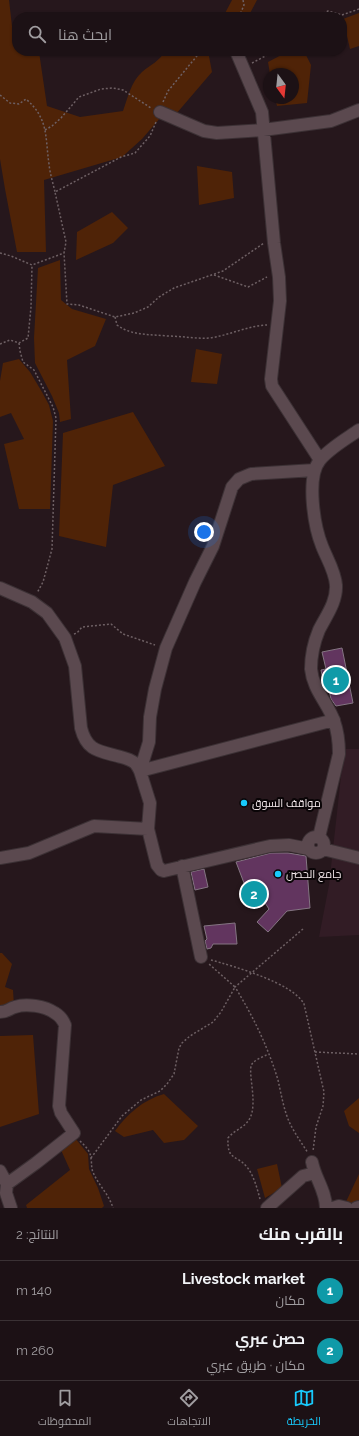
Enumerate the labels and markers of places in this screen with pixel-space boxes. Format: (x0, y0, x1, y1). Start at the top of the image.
pin: 1 (323, 665, 349, 695)
place label: مواقف السوق (252, 797, 321, 810)
marker: مواقف السوق (239, 798, 249, 808)
place label: جامع الحصن (286, 868, 341, 882)
marker: جامع الحصن (273, 869, 283, 879)
pin: 2 (241, 879, 267, 909)

